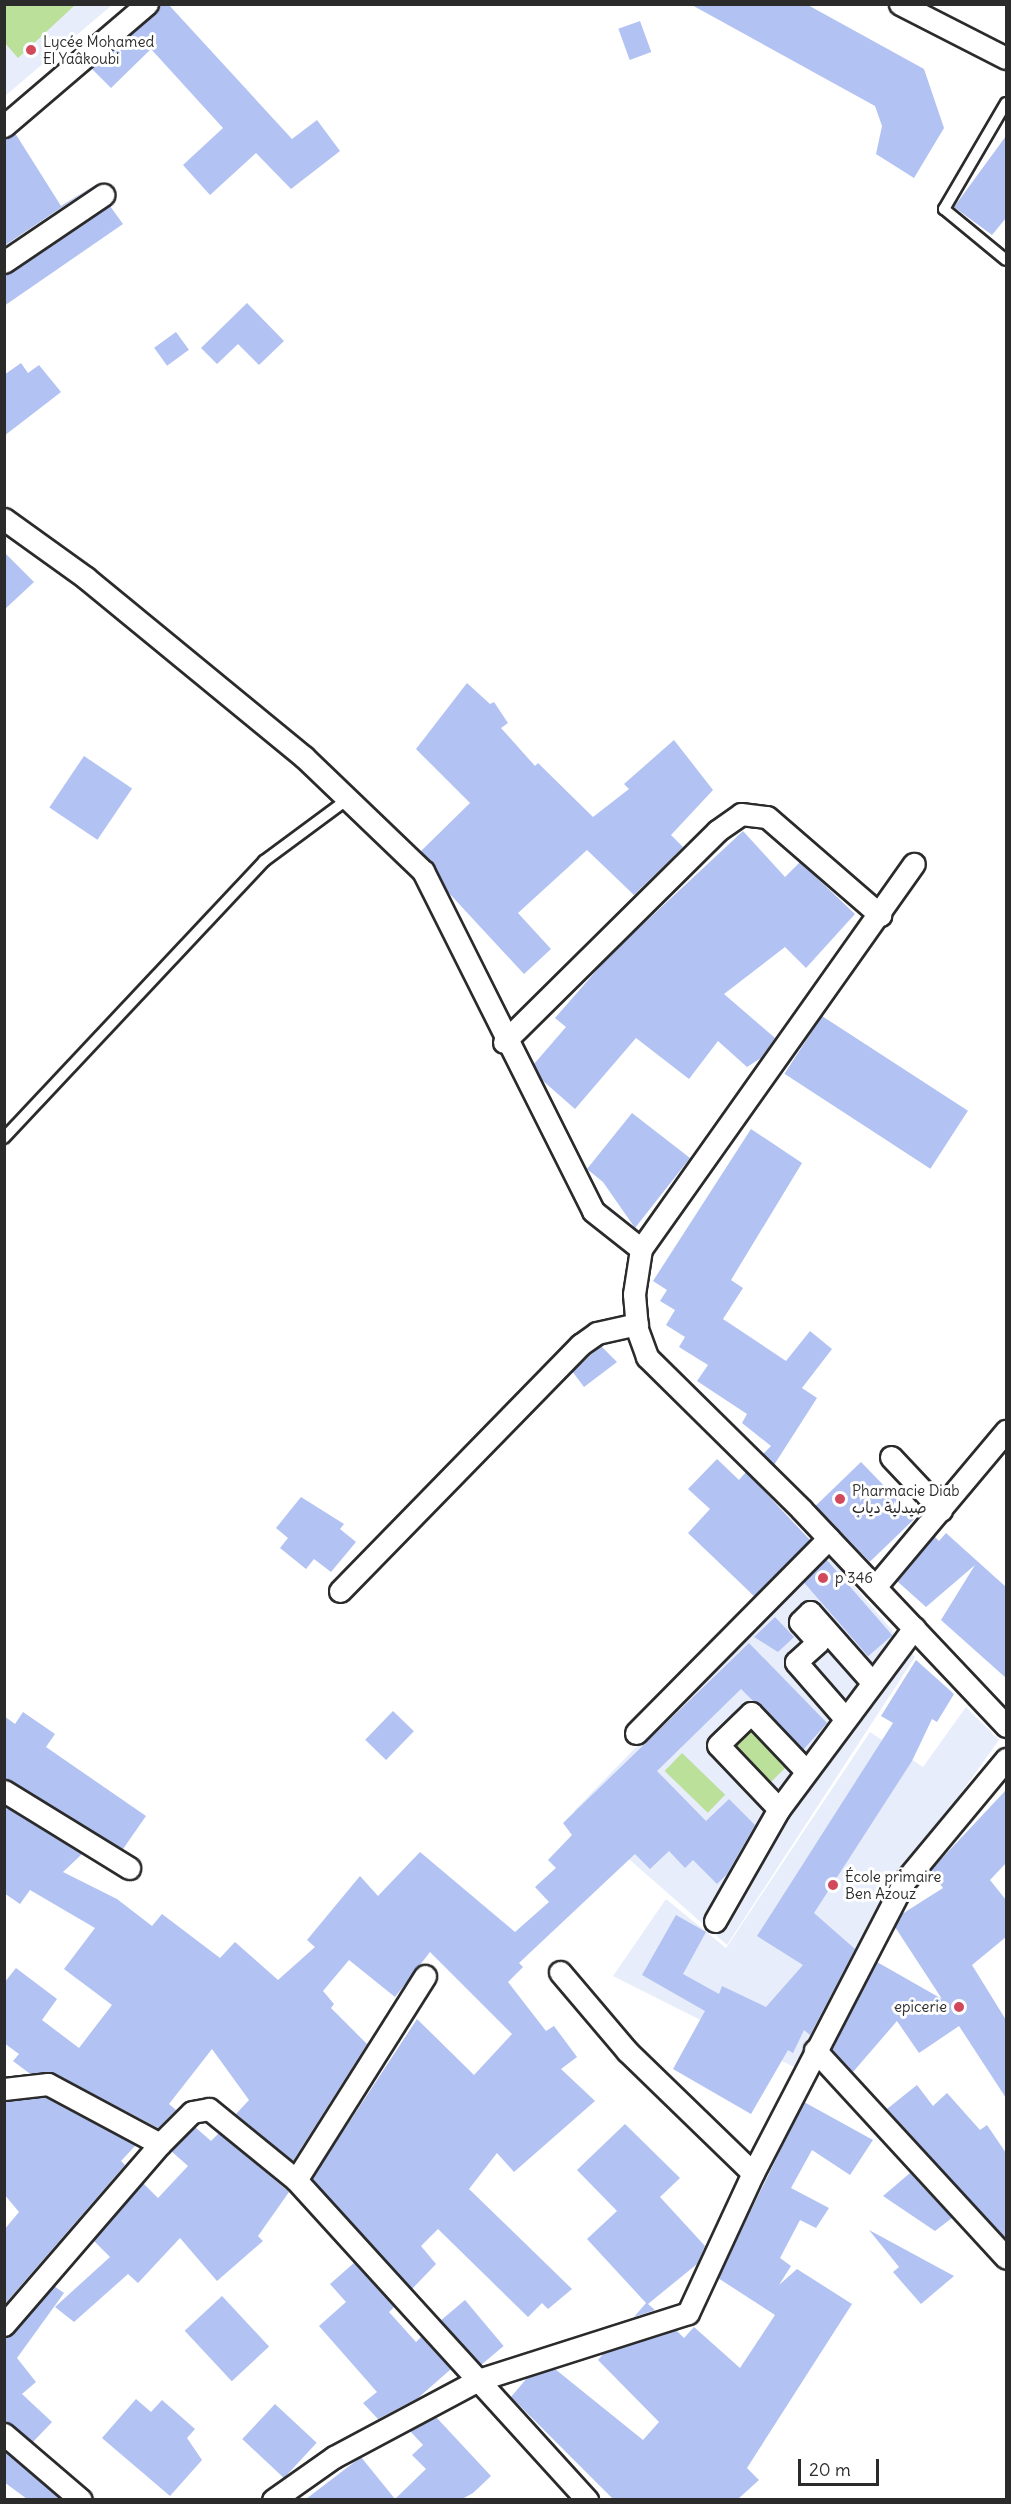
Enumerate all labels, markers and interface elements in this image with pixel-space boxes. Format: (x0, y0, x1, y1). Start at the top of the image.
place label: Lycée Mohamed El Yaâkoubi (43, 32, 154, 67)
marker: Lycée Mohamed El Yaâkoubi (24, 43, 38, 57)
place label: Pharmacie Diab صيدلية دياب (852, 1481, 959, 1516)
marker: Pharmacie Diab صيدلية دياب (833, 1492, 847, 1506)
place label: p 346 (835, 1569, 873, 1587)
marker: p 346 (816, 1571, 830, 1585)
place label: École primaire Ben Azouz (845, 1867, 941, 1902)
marker: École primaire Ben Azouz (826, 1878, 840, 1892)
place label: epicerie (894, 1998, 947, 2016)
marker: epicerie (952, 2000, 966, 2014)
scale bar (801, 2447, 882, 2485)
text: 20 m (809, 2458, 851, 2481)

